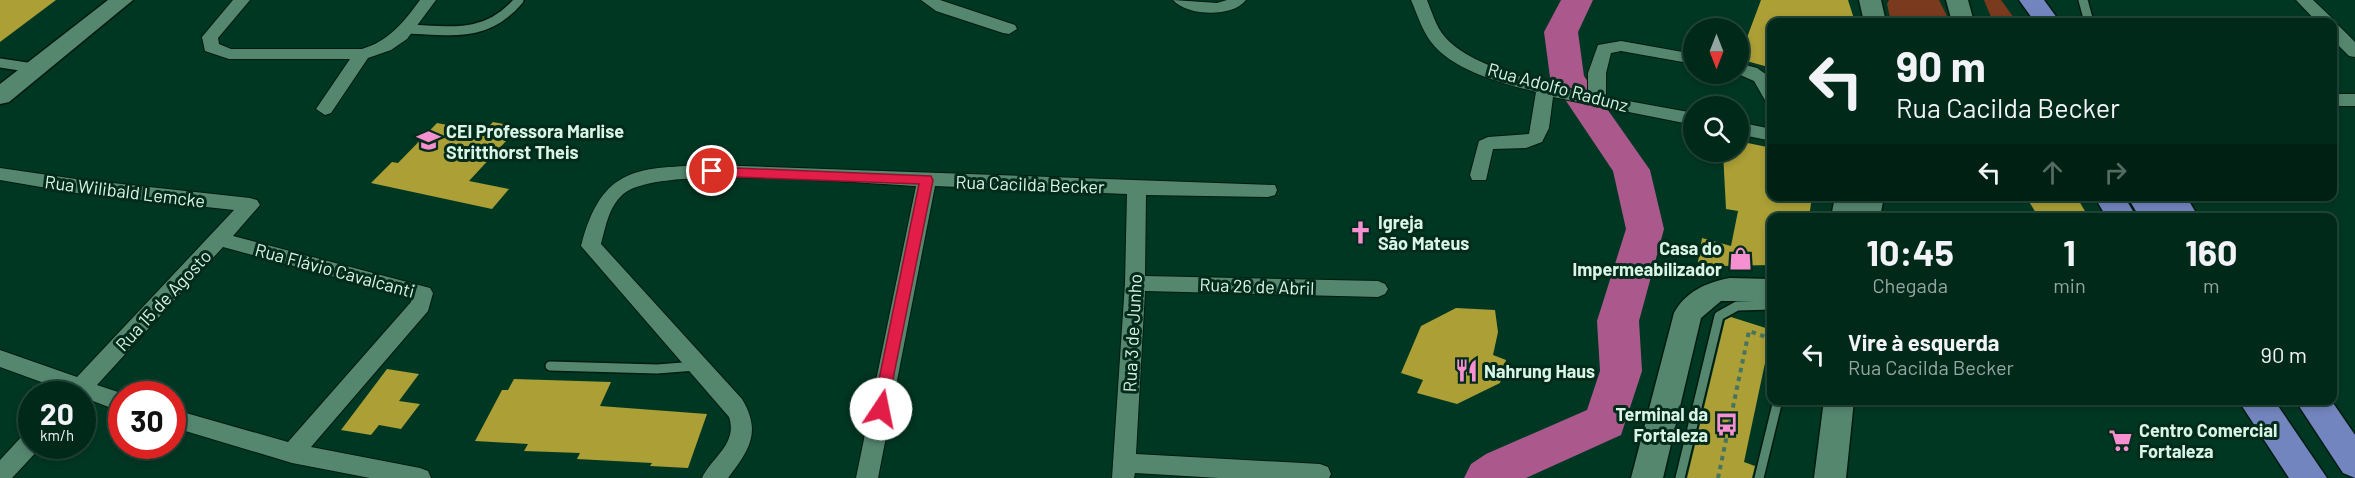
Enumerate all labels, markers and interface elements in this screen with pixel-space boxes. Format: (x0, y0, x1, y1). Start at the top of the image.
north arrow (1683, 18, 1749, 84)
map controls (1683, 18, 1749, 162)
text: 90 m (1896, 40, 1986, 90)
icon: left (1797, 42, 1875, 120)
street label: Rua Adolfo Radunz (1485, 58, 1631, 116)
text: Rua Cacilda Becker (1896, 91, 2120, 123)
button: search (1683, 96, 1749, 162)
place label: CEI Professora Marlise Stritthorst Theis (446, 120, 624, 163)
school or university icon: CEI Professora Marlise Stritthorst Theis (415, 128, 441, 154)
pin (686, 145, 737, 196)
icon: arrive (695, 154, 728, 187)
icon: left (1973, 156, 2006, 189)
icon: ahead (2036, 156, 2069, 189)
icon: right (2099, 156, 2132, 189)
street label: Rua Wilibald Lemcke (44, 170, 206, 212)
street label: Rua Cacilda Becker (955, 170, 1105, 198)
place label: Igreja São Mateus (1378, 211, 1469, 254)
church icon: Igreja São Mateus (1347, 219, 1373, 245)
text: 10:45 (1866, 230, 1954, 273)
text: 1 (2063, 230, 2076, 273)
text: 160 (2185, 230, 2238, 273)
place label: Casa do Impermeabilizador (1572, 237, 1722, 280)
street label: Rua Flávio Cavalcanti (253, 238, 417, 302)
street label: Rua 15 de Agosto (111, 245, 215, 355)
shop icon: Casa do Impermeabilizador (1727, 245, 1753, 271)
street label: Rua 3 de Junho (1118, 273, 1146, 393)
street label: Rua 26 de Abril (1199, 273, 1315, 299)
text: Chegada (1872, 273, 1948, 297)
text: min (2053, 273, 2086, 297)
text: m (2203, 273, 2220, 297)
text: Vire à esquerda (1848, 329, 1999, 355)
icon: left (1797, 338, 1830, 371)
text: 90 m (2261, 341, 2307, 367)
text: Rua Cacilda Becker (1848, 355, 2014, 379)
restaurant icon: Nahrung Haus (1453, 358, 1479, 384)
place label: Nahrung Haus (1484, 360, 1595, 382)
position arrow (849, 377, 913, 441)
speed limit sign: 30 (108, 381, 186, 459)
text: 20 (40, 395, 74, 431)
place label: Terminal da Fortaleza (1616, 403, 1708, 446)
bus stop icon: Terminal da Fortaleza (1713, 411, 1739, 437)
place label: Centro Comercial Fortaleza (2139, 419, 2277, 462)
text: km/h (40, 426, 74, 444)
supermarket icon: Centro Comercial Fortaleza (2108, 427, 2134, 453)

